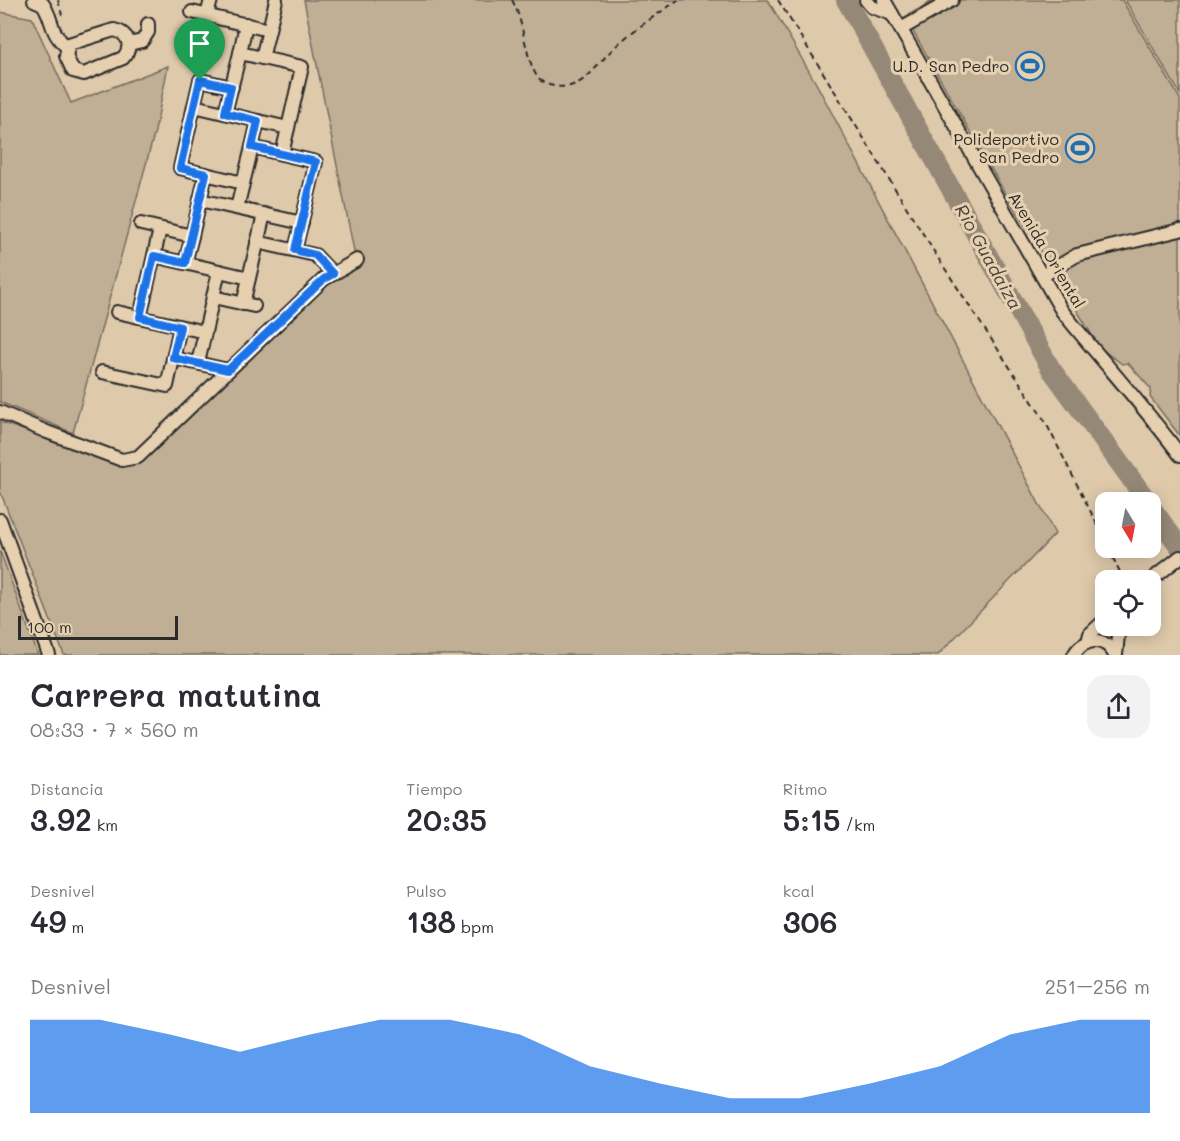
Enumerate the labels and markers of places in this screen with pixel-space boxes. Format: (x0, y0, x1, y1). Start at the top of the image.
pin (174, 18, 225, 80)
sports icon: U.D. San Pedro (1014, 50, 1046, 82)
place label: U.D. San Pedro (892, 55, 1009, 76)
place label: Polideportivo San Pedro (953, 128, 1059, 167)
sports icon: Polideportivo San Pedro (1064, 132, 1096, 164)

